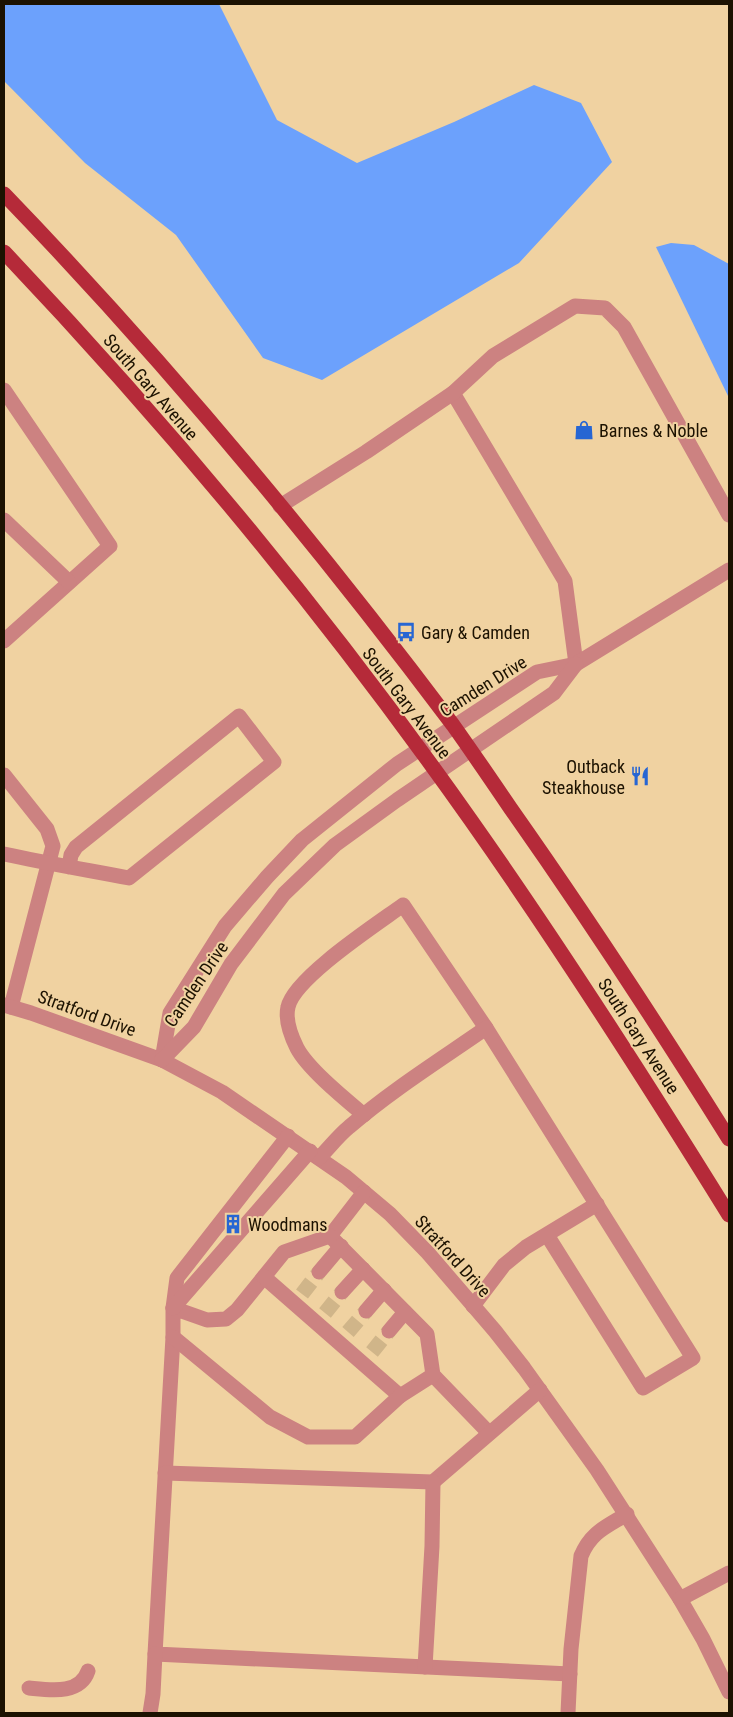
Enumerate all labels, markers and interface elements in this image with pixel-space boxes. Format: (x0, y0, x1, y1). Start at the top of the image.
street label: South Gary Avenue (99, 330, 203, 444)
shop icon: Barnes & Noble (573, 419, 595, 441)
place label: Barnes & Noble (599, 420, 708, 441)
bus stop icon: Gary & Camden (395, 621, 417, 643)
place label: Gary & Camden (421, 622, 530, 643)
street label: South Gary Avenue (358, 643, 456, 763)
street label: Camden Drive (436, 651, 530, 721)
place label: Outback Steakhouse (542, 756, 625, 798)
restaurant icon: Outback Steakhouse (629, 765, 651, 787)
street label: Camden Drive (160, 937, 232, 1031)
street label: South Gary Avenue (594, 974, 684, 1098)
street label: Stratford Drive (35, 986, 139, 1040)
street label: Stratford Drive (411, 1211, 495, 1301)
building icon: Woodmans (222, 1213, 244, 1235)
place label: Woodmans (248, 1214, 328, 1235)

